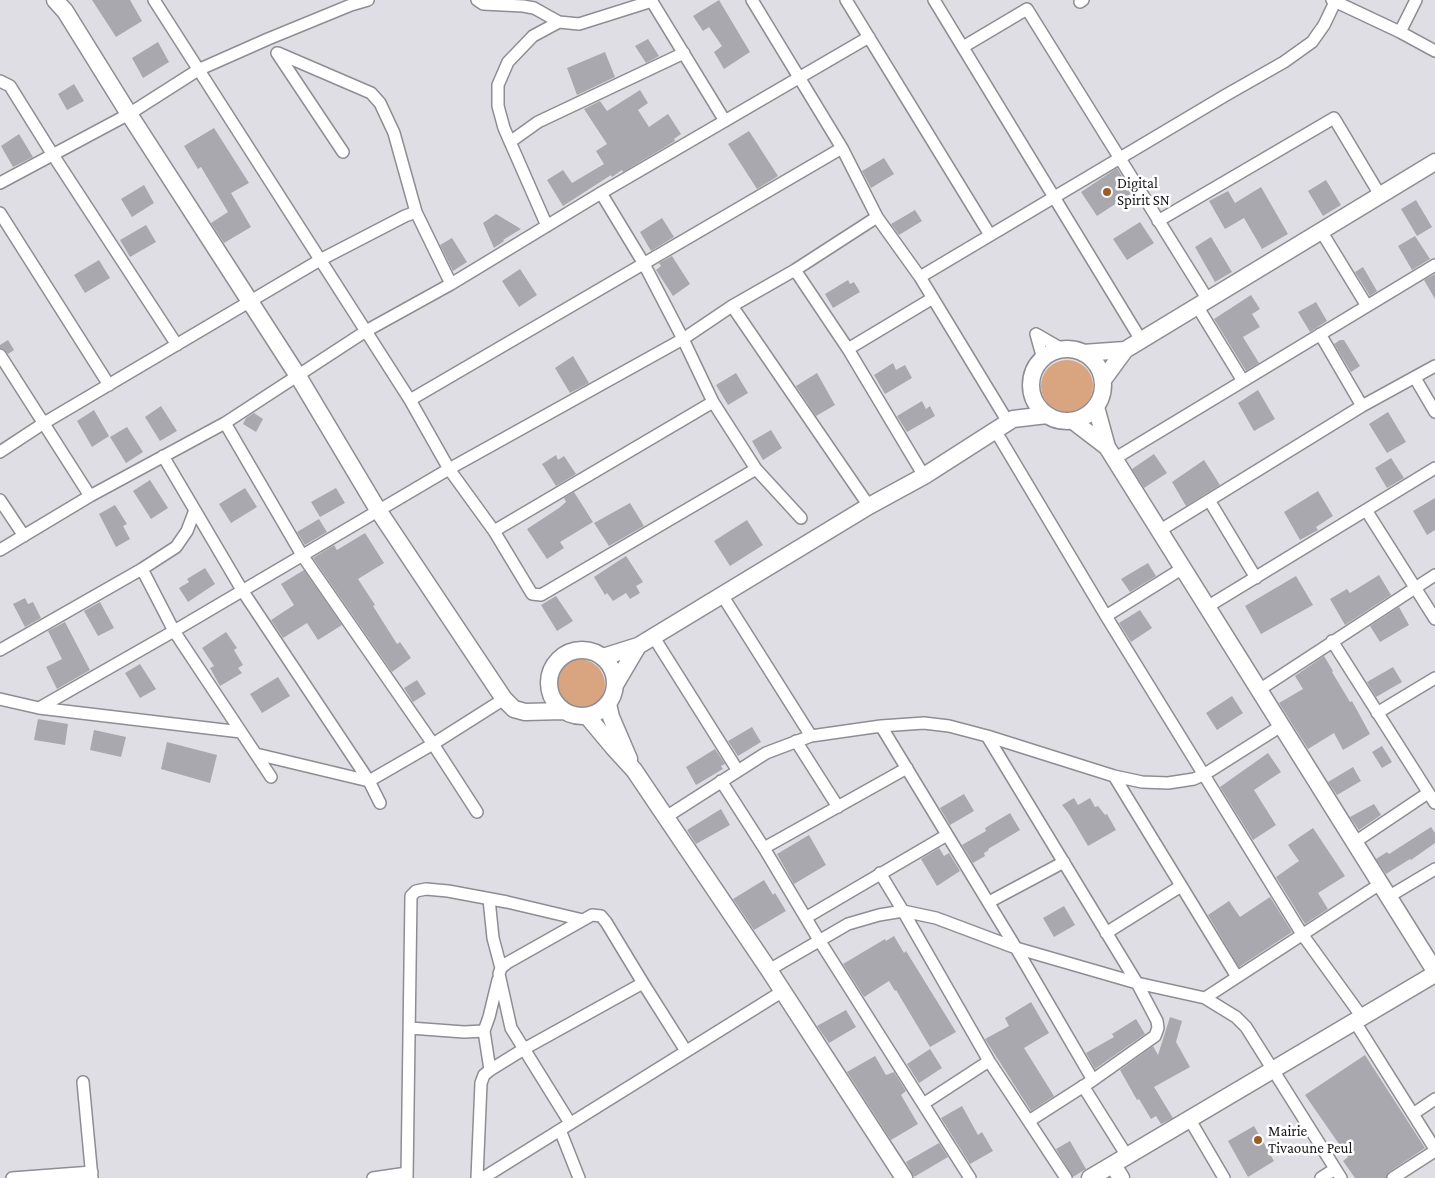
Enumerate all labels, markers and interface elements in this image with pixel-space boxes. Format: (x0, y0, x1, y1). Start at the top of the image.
place label: Digital Spirit SN (1117, 174, 1170, 209)
marker: Digital Spirit SN (1101, 186, 1113, 198)
place label: Mairie Tivaoune Peul (1268, 1122, 1352, 1157)
marker: Mairie Tivaoune Peul (1252, 1134, 1264, 1146)

